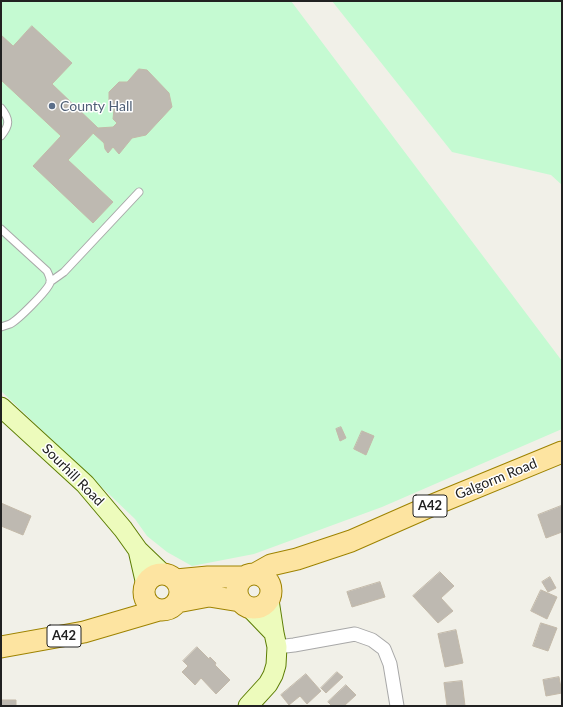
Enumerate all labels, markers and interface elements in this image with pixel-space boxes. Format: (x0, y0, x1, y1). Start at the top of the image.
place label: County Hall (60, 98, 133, 114)
marker: County Hall (47, 101, 57, 111)
street label: Sourhill Road (38, 440, 108, 510)
street label: Galgorm Road (453, 455, 539, 503)
road number: A42 (413, 495, 447, 517)
road number: A42 (47, 625, 81, 647)

